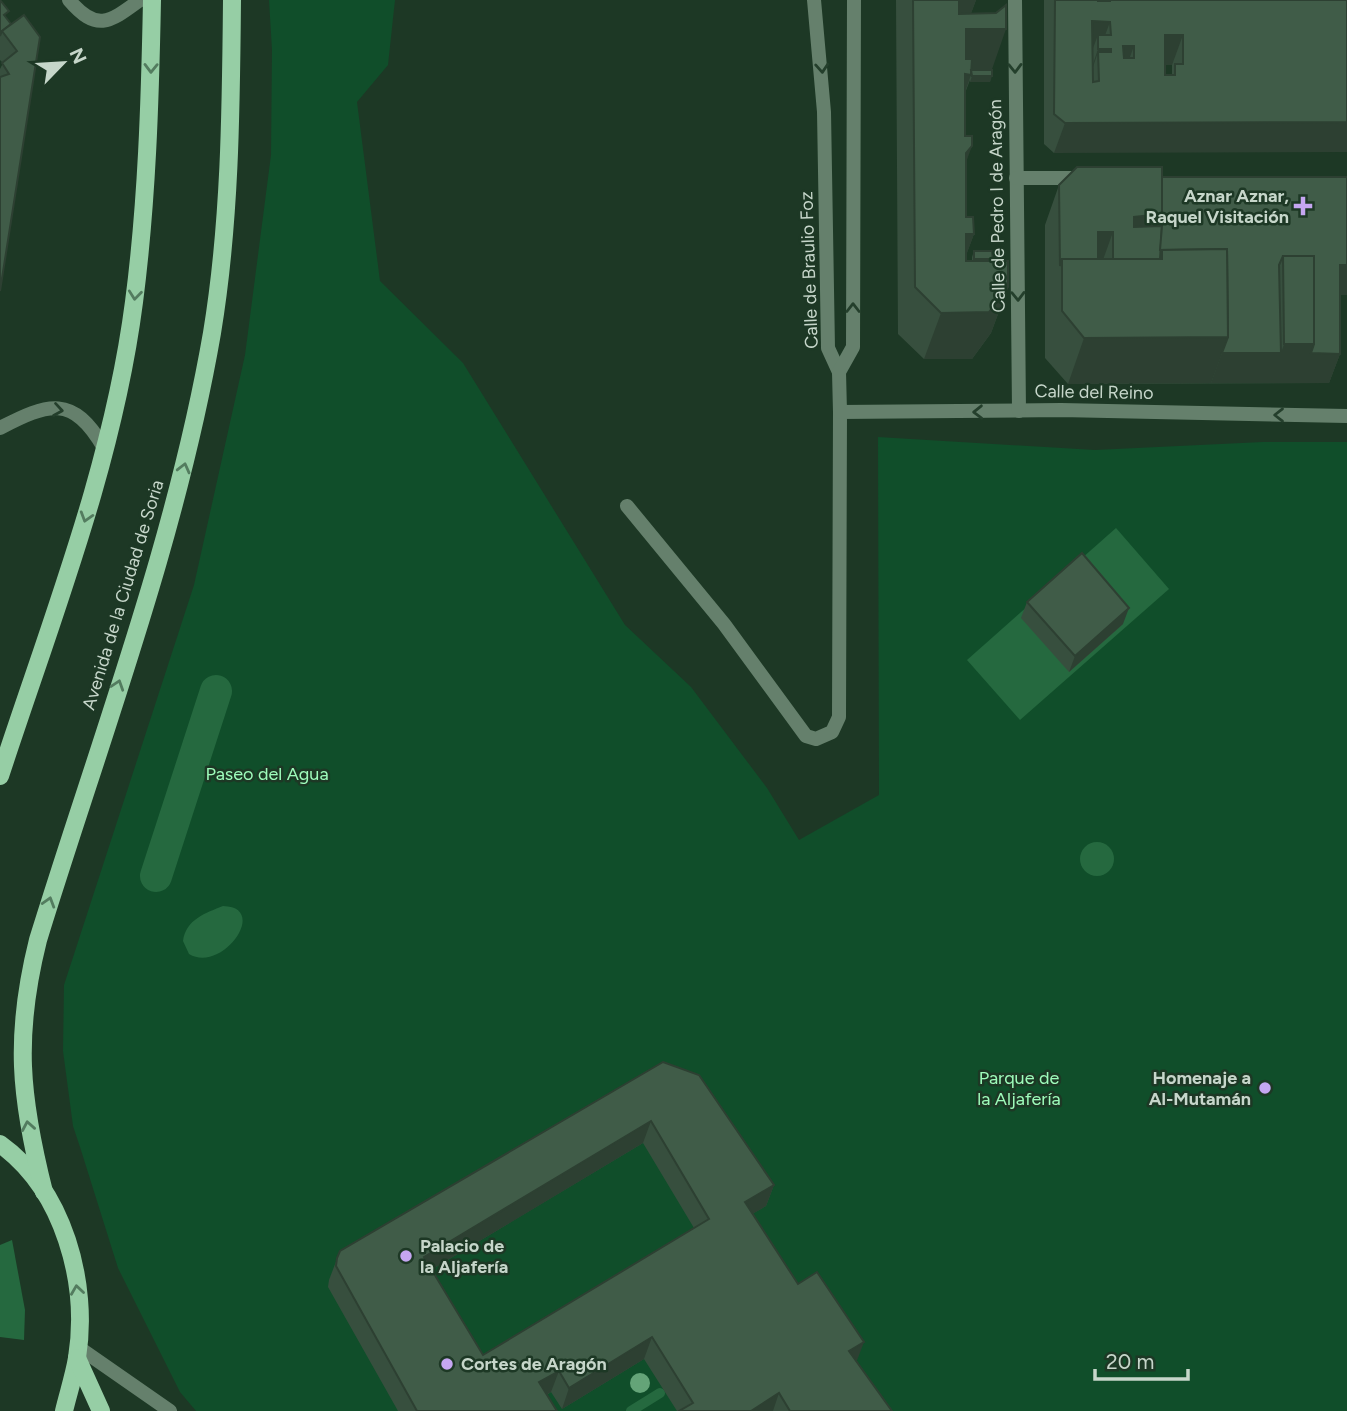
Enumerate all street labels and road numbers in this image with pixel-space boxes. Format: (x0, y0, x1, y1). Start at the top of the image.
street label: Calle de Pedro I de Aragón (984, 99, 1010, 313)
street label: Calle de Braulio Foz (795, 191, 823, 349)
street label: Calle del Reino (1034, 380, 1154, 404)
street label: Avenida de la Ciudad de Soria (77, 477, 169, 713)

